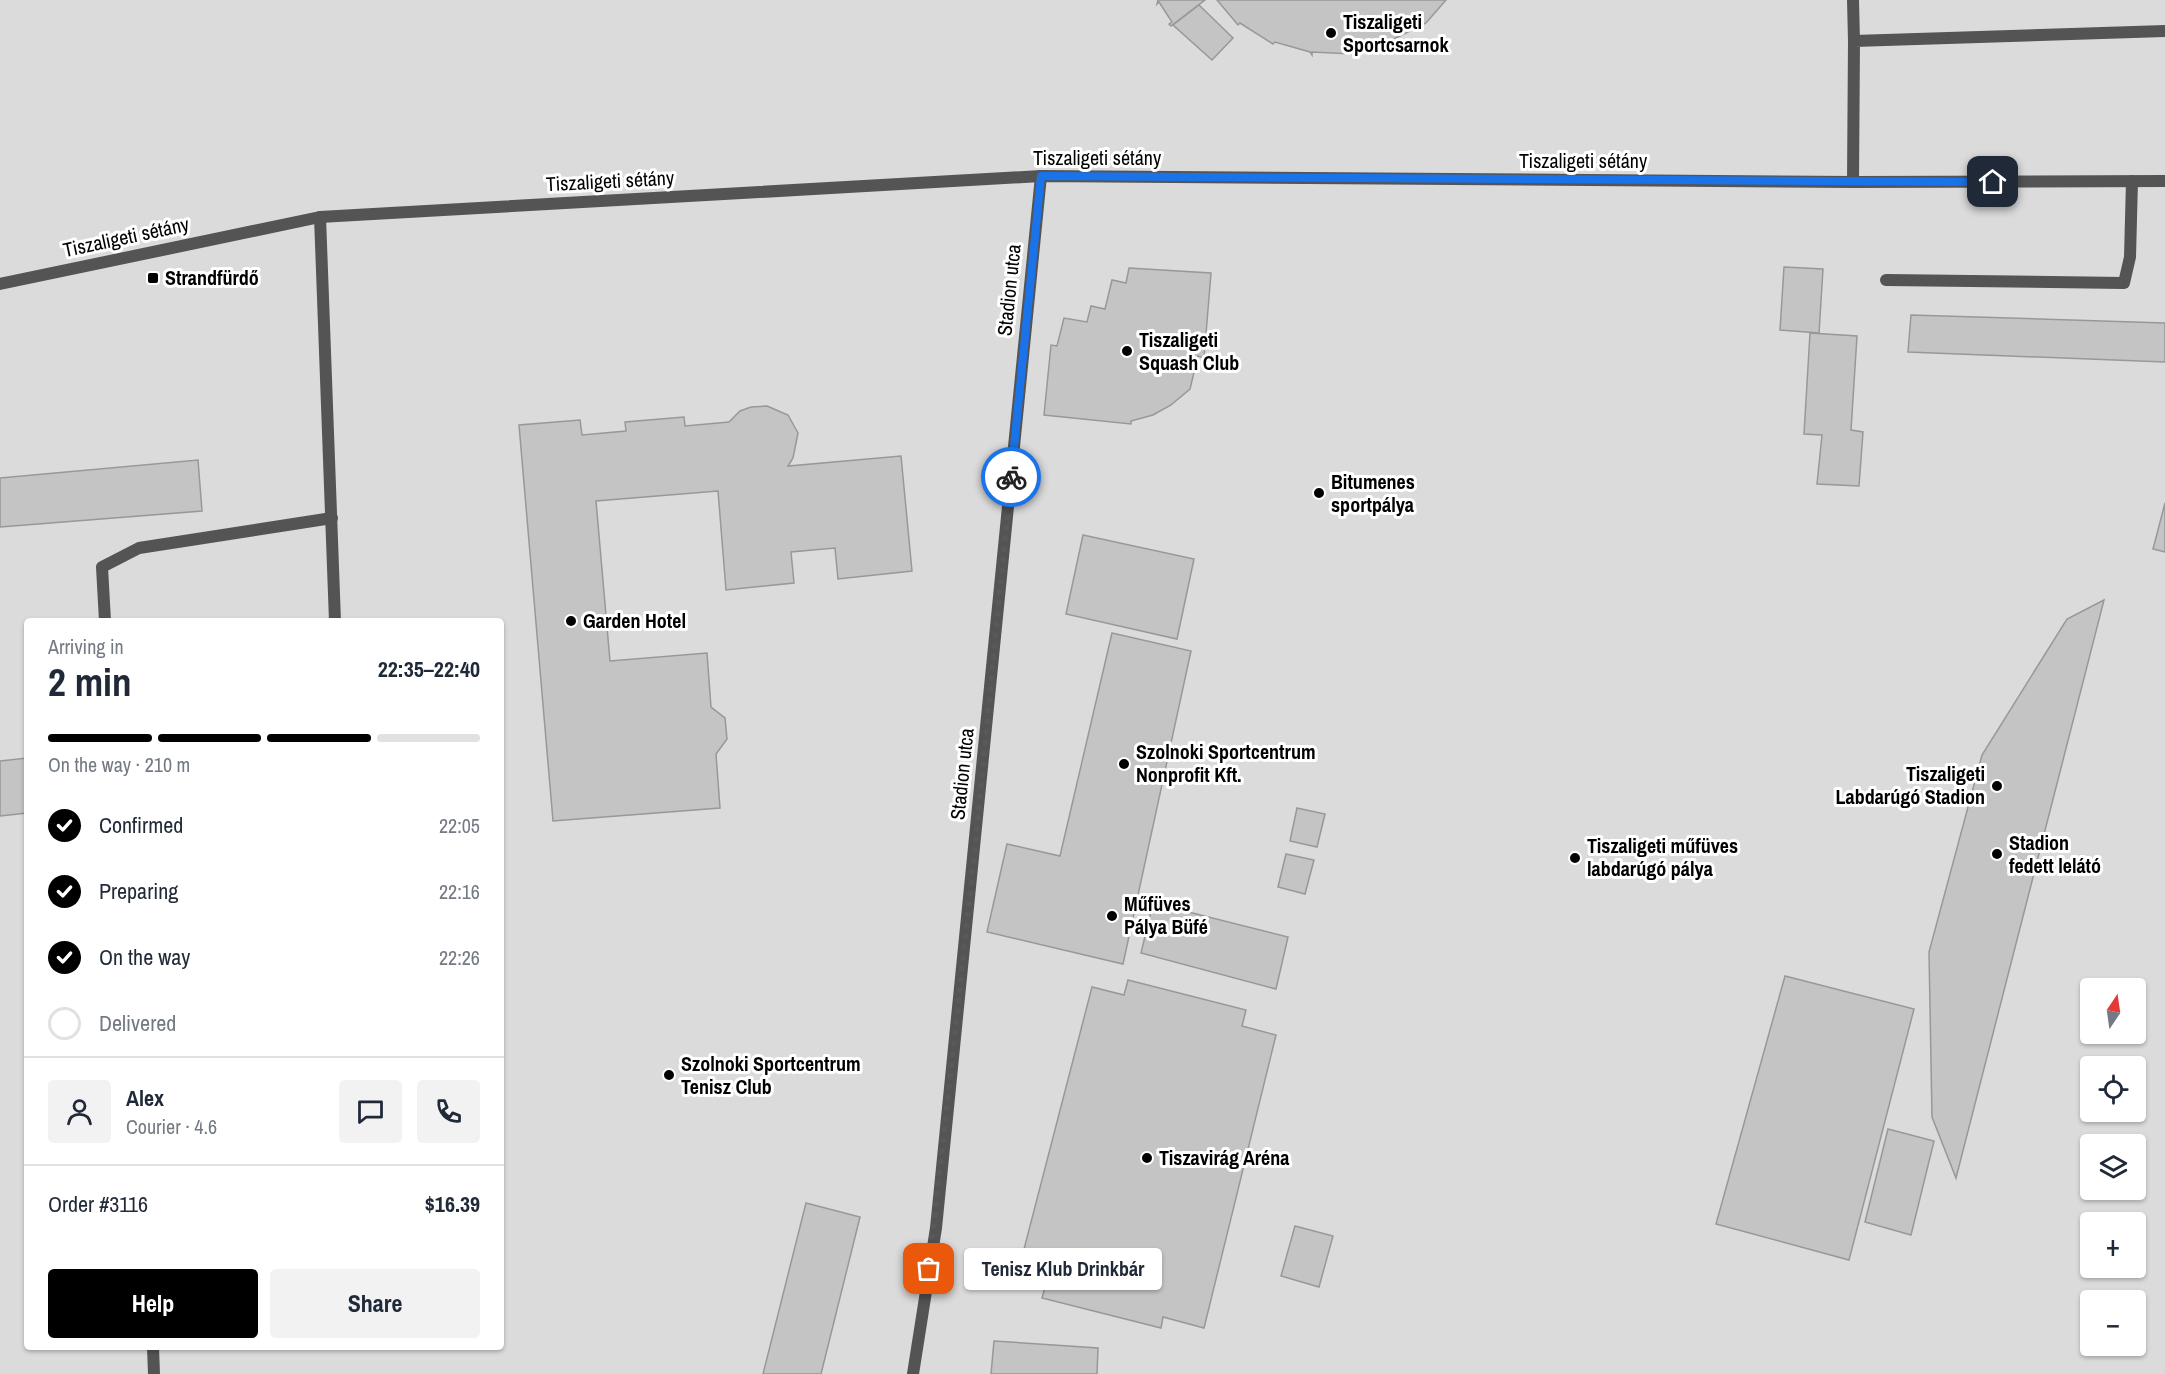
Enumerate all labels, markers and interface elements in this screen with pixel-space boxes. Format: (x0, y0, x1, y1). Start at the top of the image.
place label: Tiszaligeti Sportcsarnok (1343, 8, 1450, 58)
marker: Tiszaligeti Sportcsarnok (1324, 26, 1338, 40)
street label: Tiszaligeti sétány (1033, 144, 1162, 171)
street label: Tiszaligeti sétány (1519, 147, 1648, 174)
pin (1967, 156, 2018, 207)
street label: Tiszaligeti sétány (545, 164, 675, 197)
icon: home (1976, 165, 2009, 198)
street label: Tiszaligeti sétány (60, 210, 192, 263)
street label: Stadion utca (990, 243, 1027, 337)
place label: Strandfürdő (165, 264, 259, 291)
marker: Strandfürdő (146, 271, 160, 285)
place label: Tiszaligeti Squash Club (1139, 326, 1239, 376)
marker: Tiszaligeti Squash Club (1120, 344, 1134, 358)
courier (981, 447, 1041, 507)
icon: bike (995, 461, 1028, 494)
place label: Bitumenes sportpálya (1331, 468, 1415, 518)
marker: Bitumenes sportpálya (1312, 486, 1326, 500)
place label: Garden Hotel (583, 607, 686, 634)
marker: Garden Hotel (564, 614, 578, 628)
text: Arriving in (48, 633, 124, 660)
text: 22:35–22:40 (378, 654, 480, 684)
text: 2 min (48, 656, 132, 708)
street label: Stadion utca (943, 727, 980, 821)
place label: Szolnoki Sportcentrum Nonprofit Kft. (1136, 738, 1316, 788)
text: On the way · 210 m (48, 751, 190, 778)
marker: Szolnoki Sportcentrum Nonprofit Kft. (1117, 757, 1131, 771)
place label: Tiszaligeti Labdarúgó Stadion (1836, 760, 1985, 810)
marker: Tiszaligeti Labdarúgó Stadion (1990, 779, 2004, 793)
icon: check (48, 809, 81, 842)
text: Confirmed (99, 810, 183, 840)
text: 22:05 (439, 812, 480, 839)
place label: Stadion fedett lelátó (2009, 829, 2101, 879)
place label: Tiszaligeti műfüves labdarúgó pálya (1587, 832, 1738, 882)
marker: Stadion fedett lelátó (1990, 847, 2004, 861)
marker: Tiszaligeti műfüves labdarúgó pálya (1568, 851, 1582, 865)
icon: check (48, 875, 81, 908)
text: Preparing (99, 876, 178, 906)
text: 22:16 (439, 878, 480, 905)
place label: Műfüves Pálya Büfé (1124, 890, 1208, 940)
marker: Műfüves Pálya Büfé (1105, 909, 1119, 923)
icon: check (48, 941, 81, 974)
text: On the way (99, 942, 190, 972)
text: 22:26 (439, 944, 480, 971)
north arrow (2080, 978, 2146, 1044)
map controls (2080, 978, 2146, 1356)
text: Delivered (99, 1008, 176, 1038)
place label: Szolnoki Sportcentrum Tenisz Club (681, 1050, 861, 1100)
button: locate (2080, 1056, 2146, 1122)
marker: Szolnoki Sportcentrum Tenisz Club (662, 1068, 676, 1082)
button: person (48, 1080, 111, 1143)
button: chat (339, 1080, 402, 1143)
button: phone (417, 1080, 480, 1143)
text: Alex (126, 1083, 164, 1113)
text: Courier · 4.6 (126, 1113, 217, 1140)
button: layers (2080, 1134, 2146, 1200)
place label: Tiszavirág Aréna (1159, 1144, 1289, 1171)
marker: Tiszavirág Aréna (1140, 1151, 1154, 1165)
text: Order #3116 (48, 1189, 148, 1219)
text: $16.39 (425, 1189, 480, 1219)
button: + (2080, 1212, 2146, 1278)
pin (903, 1243, 954, 1294)
callout: Tenisz Klub Drinkbár (965, 1248, 1163, 1290)
icon: bag (912, 1252, 945, 1285)
text: Tenisz Klub Drinkbár (982, 1255, 1144, 1282)
button: Help (48, 1269, 258, 1338)
button: Share (270, 1269, 480, 1338)
button: − (2080, 1290, 2146, 1356)

